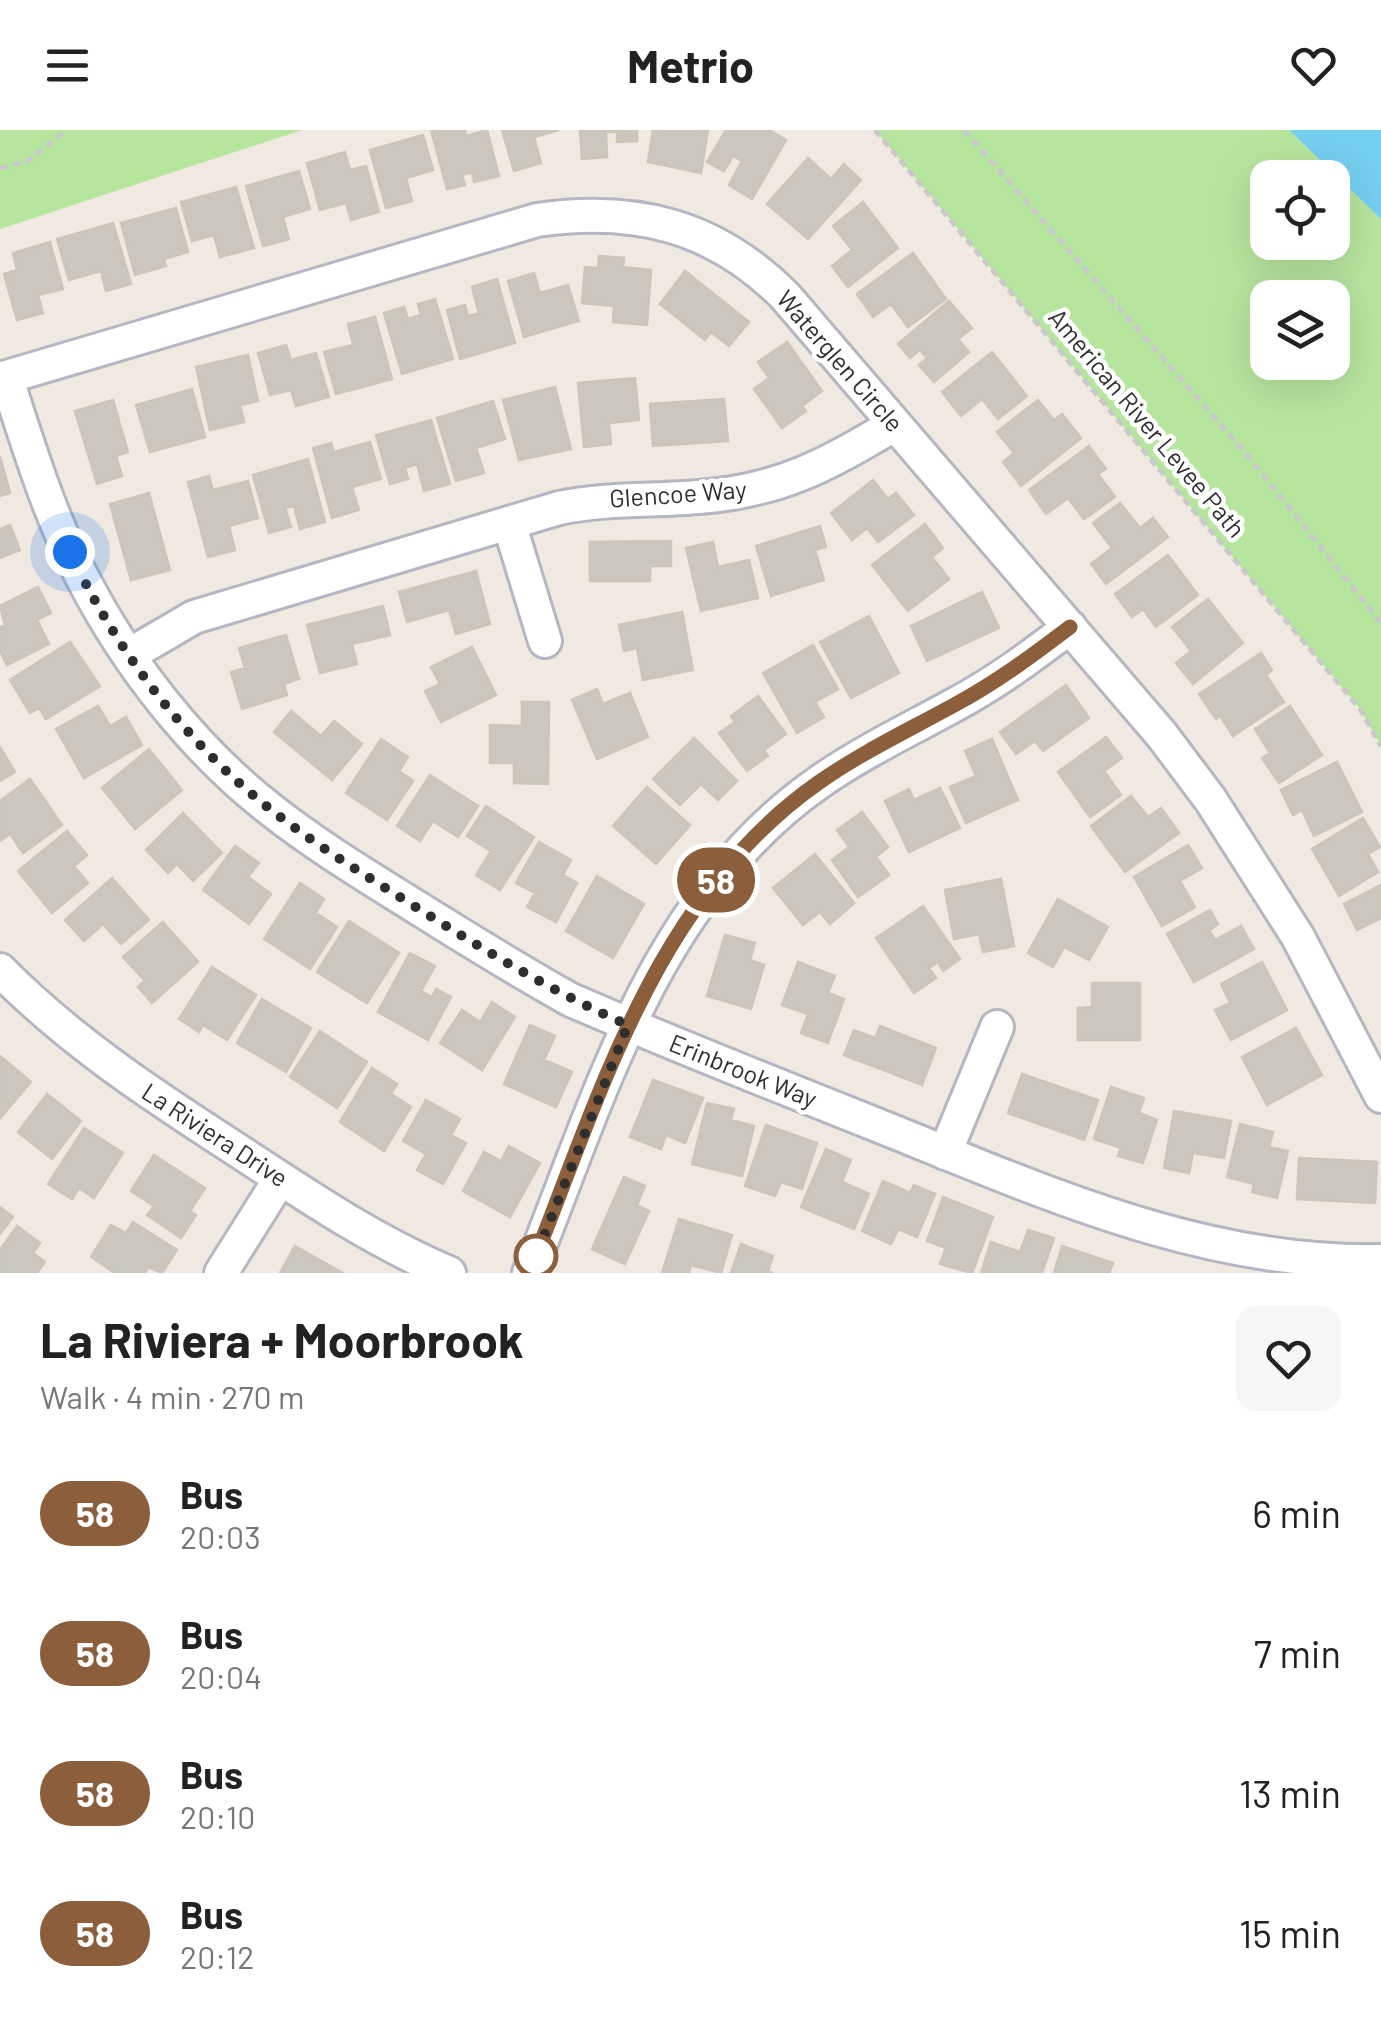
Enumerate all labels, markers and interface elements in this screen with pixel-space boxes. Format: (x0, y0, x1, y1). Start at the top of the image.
icon: menu (40, 38, 95, 93)
text: Metrio (627, 38, 754, 92)
icon: heart (1286, 38, 1341, 93)
map controls (1250, 160, 1350, 380)
button: locate (1250, 160, 1350, 260)
button: layers (1250, 280, 1350, 380)
street label: Waterglen Circle (771, 283, 910, 437)
street label: American River Levee Path (1043, 302, 1252, 543)
street label: Glencoe Way (608, 473, 748, 513)
your location (45, 527, 95, 577)
line badge: 58 (671, 848, 761, 912)
text: 58 (697, 859, 735, 901)
street label: Erinbrook Way (665, 1027, 821, 1113)
street label: La Riviera Drive (137, 1076, 294, 1192)
unlabelled marker (515, 1235, 557, 1277)
button: heart (1236, 1306, 1341, 1411)
text: La Riviera + Moorbrook (40, 1310, 524, 1368)
text: Walk · 4 min · 270 m (40, 1377, 305, 1415)
text: Bus (180, 1471, 243, 1517)
text: 6 min (1252, 1490, 1341, 1536)
text: 58 (76, 1492, 114, 1534)
text: 20:03 (180, 1517, 261, 1555)
text: Bus (180, 1611, 243, 1657)
text: 7 min (1254, 1630, 1341, 1676)
text: 58 (76, 1632, 114, 1674)
text: 20:04 (180, 1657, 262, 1695)
text: Bus (180, 1751, 243, 1797)
text: 13 min (1239, 1770, 1341, 1816)
text: 58 (76, 1772, 114, 1814)
text: 20:10 (180, 1797, 255, 1835)
text: Bus (180, 1891, 243, 1937)
text: 15 min (1239, 1910, 1341, 1956)
text: 58 (76, 1912, 114, 1954)
text: 20:12 (180, 1937, 254, 1975)

